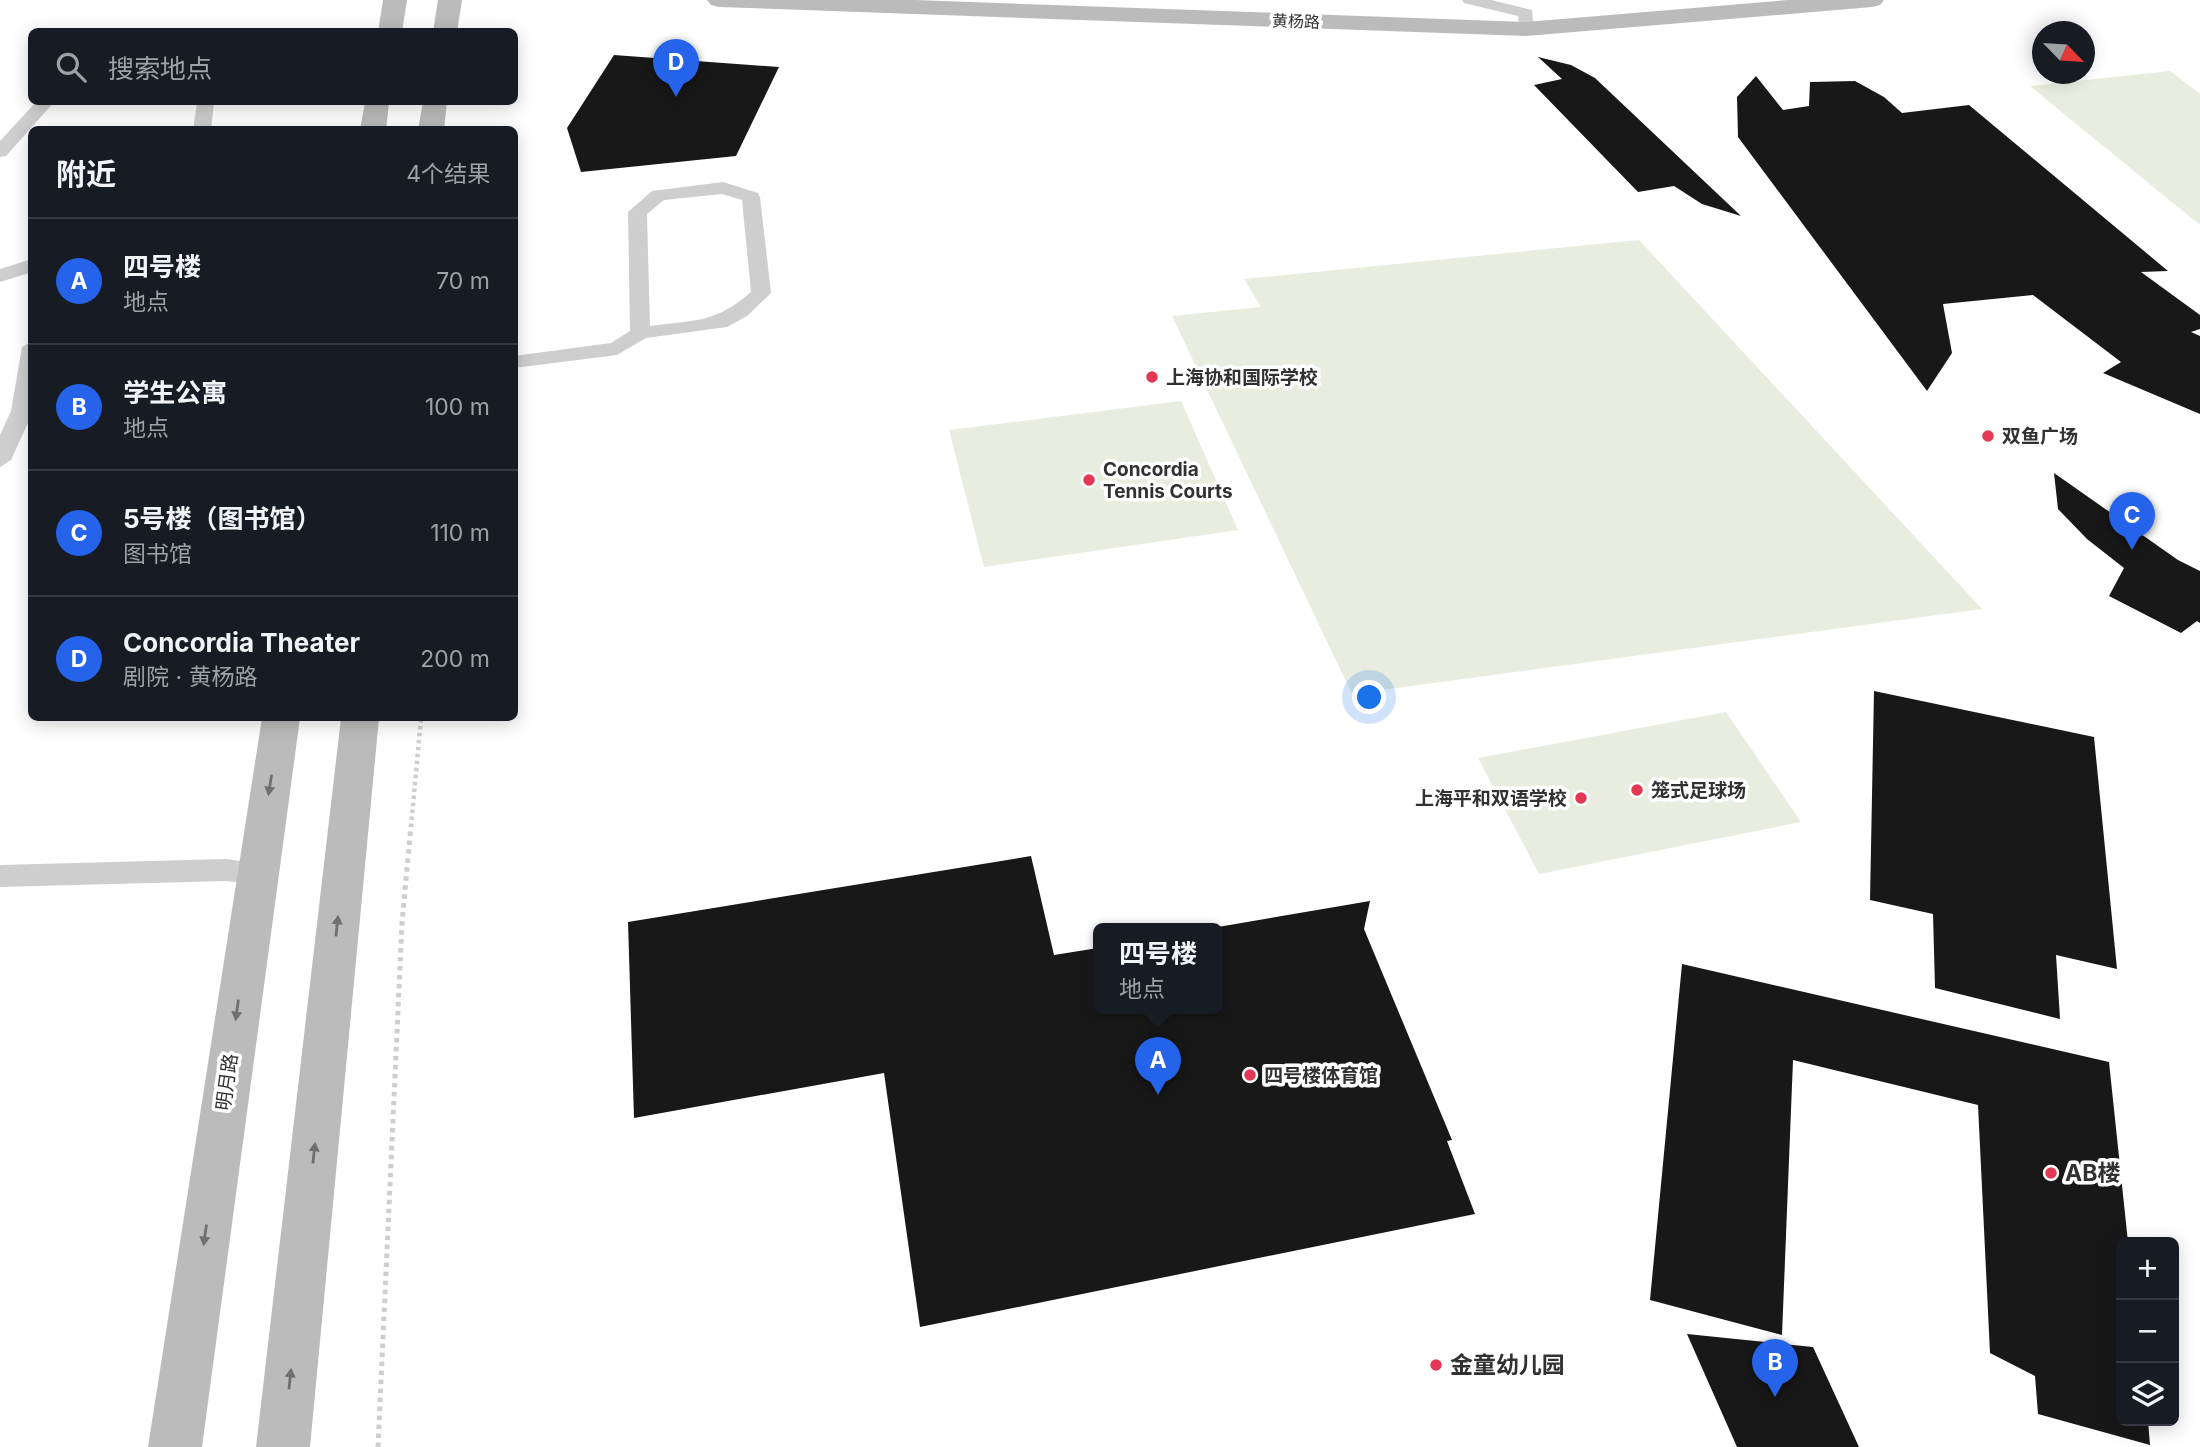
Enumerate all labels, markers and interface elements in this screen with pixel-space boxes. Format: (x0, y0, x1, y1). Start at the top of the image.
street label: 黄杨路 (1272, 10, 1320, 32)
north arrow (2032, 21, 2095, 84)
search box (28, 28, 518, 105)
pin: D (653, 39, 699, 97)
icon: search (52, 48, 90, 86)
text: 搜索地点 (108, 53, 212, 84)
text: 附近 (56, 156, 116, 192)
text: 4个结果 (406, 160, 490, 188)
text: 四号楼 (123, 251, 201, 282)
text: A (70, 267, 88, 295)
text: 70 m (436, 267, 490, 295)
text: 地点 (123, 288, 169, 316)
place label: 上海协和国际学校 (1166, 366, 1318, 389)
marker: 上海协和国际学校 (1144, 369, 1160, 385)
text: 学生公寓 (123, 377, 227, 408)
text: B (71, 393, 87, 421)
text: 100 m (425, 393, 490, 421)
text: 地点 (123, 414, 169, 442)
place label: 双鱼广场 (2002, 425, 2078, 448)
marker: 双鱼广场 (1980, 428, 1996, 444)
place label: Concordia Tennis Courts (1103, 458, 1233, 503)
marker: Concordia Tennis Courts (1081, 472, 1097, 488)
pin: C (2109, 492, 2155, 550)
text: 5号楼（图书馆） (123, 503, 322, 534)
text: C (70, 519, 88, 547)
text: 110 m (430, 519, 490, 547)
text: 图书馆 (123, 540, 192, 568)
text: Concordia Theater (123, 627, 360, 658)
text: D (71, 645, 87, 673)
text: 200 m (420, 645, 490, 673)
text: 剧院 · 黄杨路 (123, 663, 258, 691)
your location (1352, 680, 1386, 714)
one-way arrow (264, 774, 275, 796)
place label: 笼式足球场 (1651, 779, 1746, 802)
marker: 笼式足球场 (1629, 782, 1645, 798)
place label: 上海平和双语学校 (1415, 787, 1567, 810)
marker: 上海平和双语学校 (1573, 790, 1589, 806)
one-way arrow (331, 915, 342, 937)
popup (1093, 923, 1223, 1014)
text: 四号楼 (1119, 938, 1197, 969)
text: 地点 (1119, 975, 1165, 1003)
one-way arrow (231, 999, 242, 1021)
pin: A (1135, 1037, 1181, 1095)
street label: 明月路 (212, 1052, 242, 1112)
place label: 四号楼体育馆 (1264, 1064, 1378, 1087)
marker: 四号楼体育馆 (1242, 1067, 1258, 1083)
one-way arrow (308, 1142, 319, 1164)
place label: AB楼 (2065, 1159, 2120, 1187)
marker: AB楼 (2043, 1165, 2059, 1181)
one-way arrow (199, 1224, 210, 1246)
map controls (2116, 1237, 2179, 1426)
button: + (2116, 1237, 2179, 1300)
button: − (2116, 1300, 2179, 1363)
pin: B (1752, 1339, 1798, 1397)
place label: 金童幼儿园 (1450, 1351, 1565, 1379)
marker: 金童幼儿园 (1428, 1357, 1444, 1373)
button: layers (2116, 1363, 2179, 1426)
one-way arrow (285, 1368, 296, 1390)

